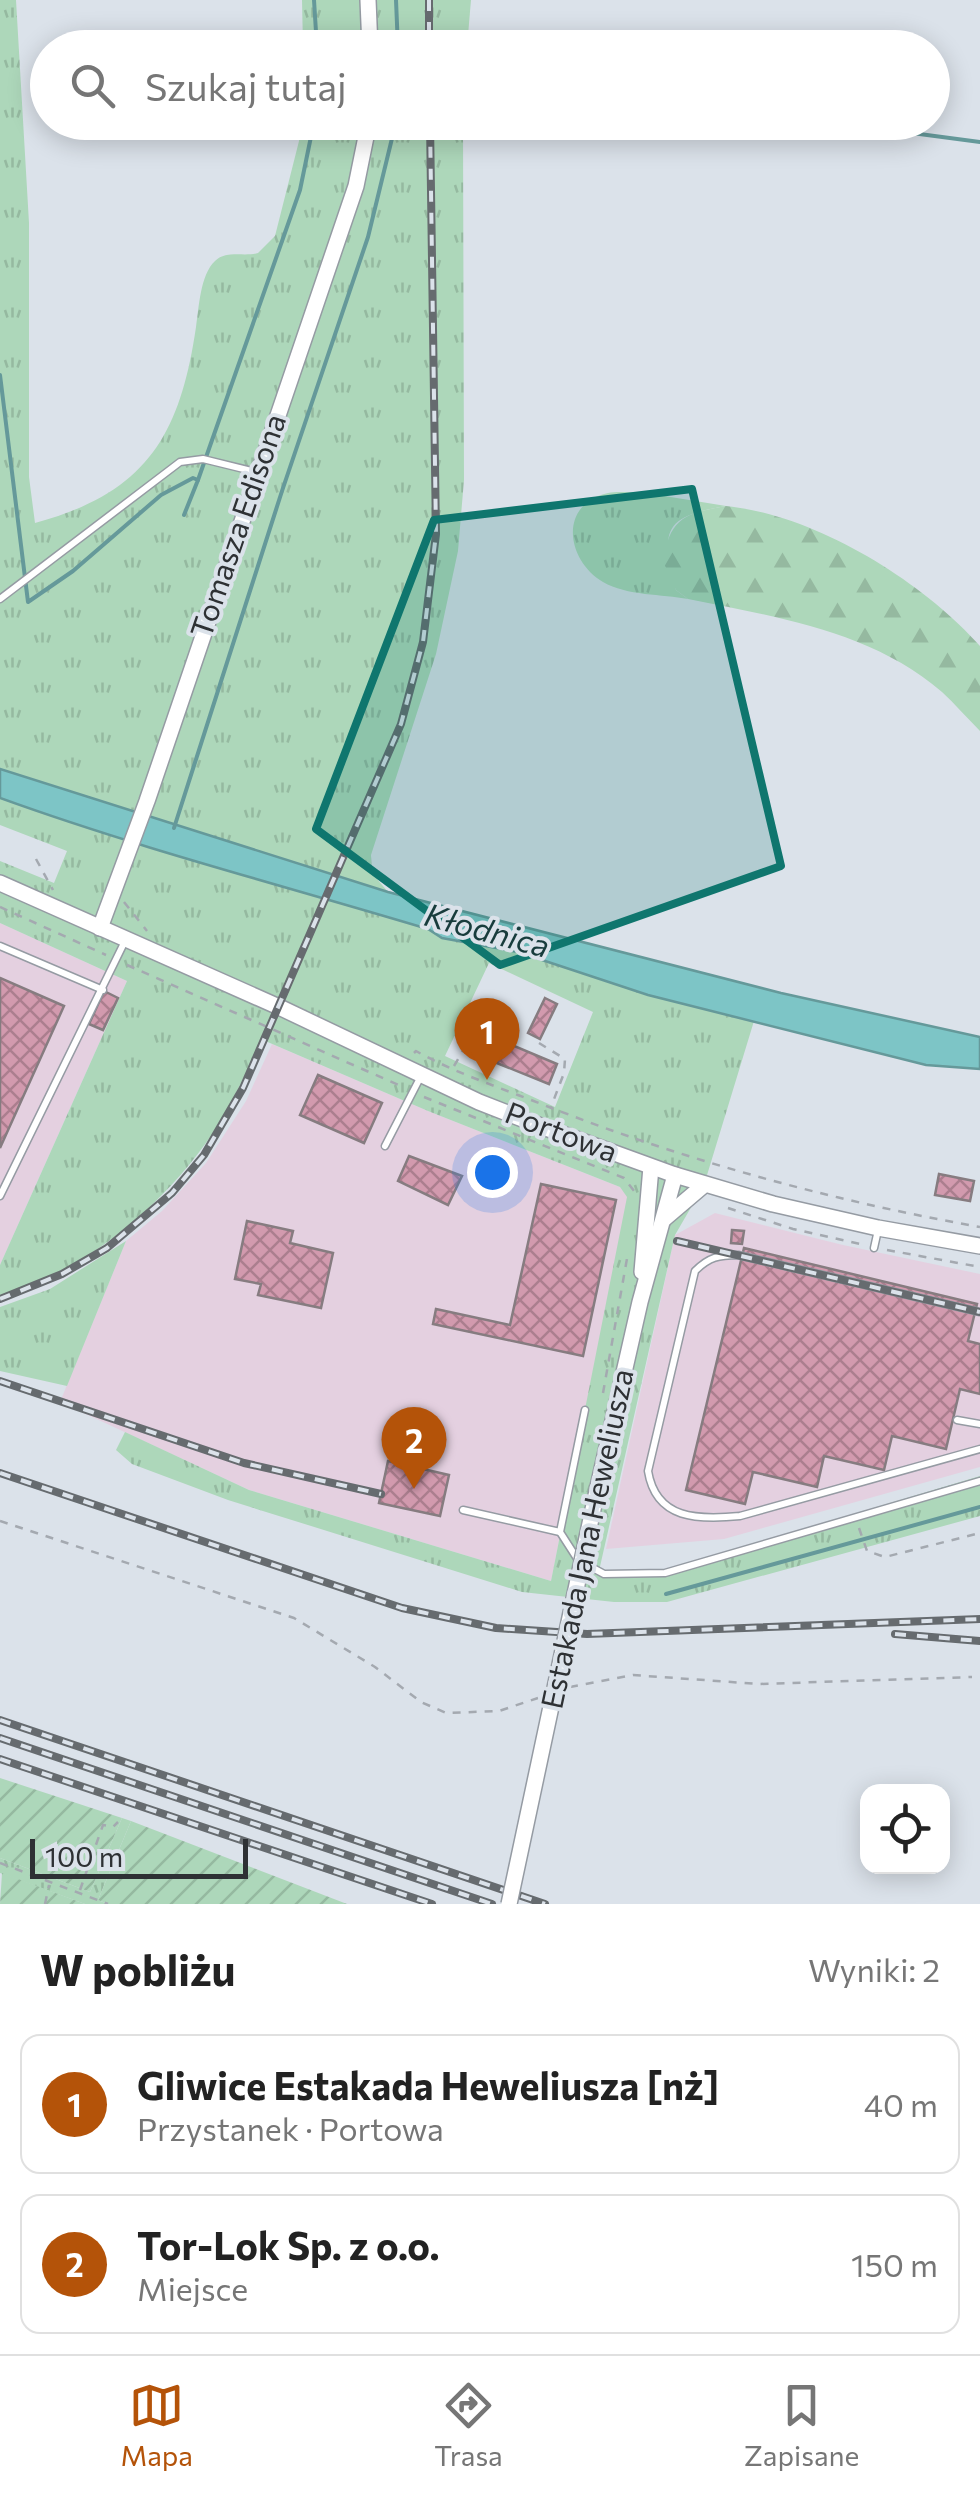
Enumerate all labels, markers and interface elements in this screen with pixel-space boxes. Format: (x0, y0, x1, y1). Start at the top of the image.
search box (30, 30, 950, 140)
icon: search (65, 58, 120, 113)
text: Szukaj tutaj (145, 62, 347, 109)
street label: Tomasza Edisona (181, 409, 292, 642)
water label: Kłodnica (421, 893, 554, 965)
pin: 1 (454, 998, 520, 1080)
street label: Portowa (501, 1092, 623, 1169)
your location (467, 1147, 518, 1198)
street label: Estakada Jana Heweliusza (531, 1365, 640, 1712)
pin: 2 (382, 1406, 446, 1489)
map controls (860, 1784, 950, 1874)
button: locate (860, 1784, 950, 1874)
scale bar (30, 1834, 248, 1878)
text: 100 m (45, 1839, 123, 1873)
text: W pobliżu (40, 1943, 236, 1995)
text: Wyniki: 2 (808, 1949, 940, 1989)
text: Gliwice Estakada Heweliusza [nż] (137, 2061, 719, 2108)
text: 1 (67, 2084, 82, 2124)
text: 40 m (864, 2084, 938, 2124)
text: Przystanek · Portowa (137, 2108, 444, 2148)
text: Tor-Lok Sp. z o.o. (137, 2221, 439, 2268)
text: 2 (65, 2244, 84, 2284)
text: 150 m (851, 2244, 938, 2284)
text: Miejsce (137, 2268, 248, 2308)
tab: Mapa (121, 2378, 193, 2472)
tab: Trasa (434, 2378, 503, 2472)
tab: Zapisane (744, 2378, 859, 2472)

